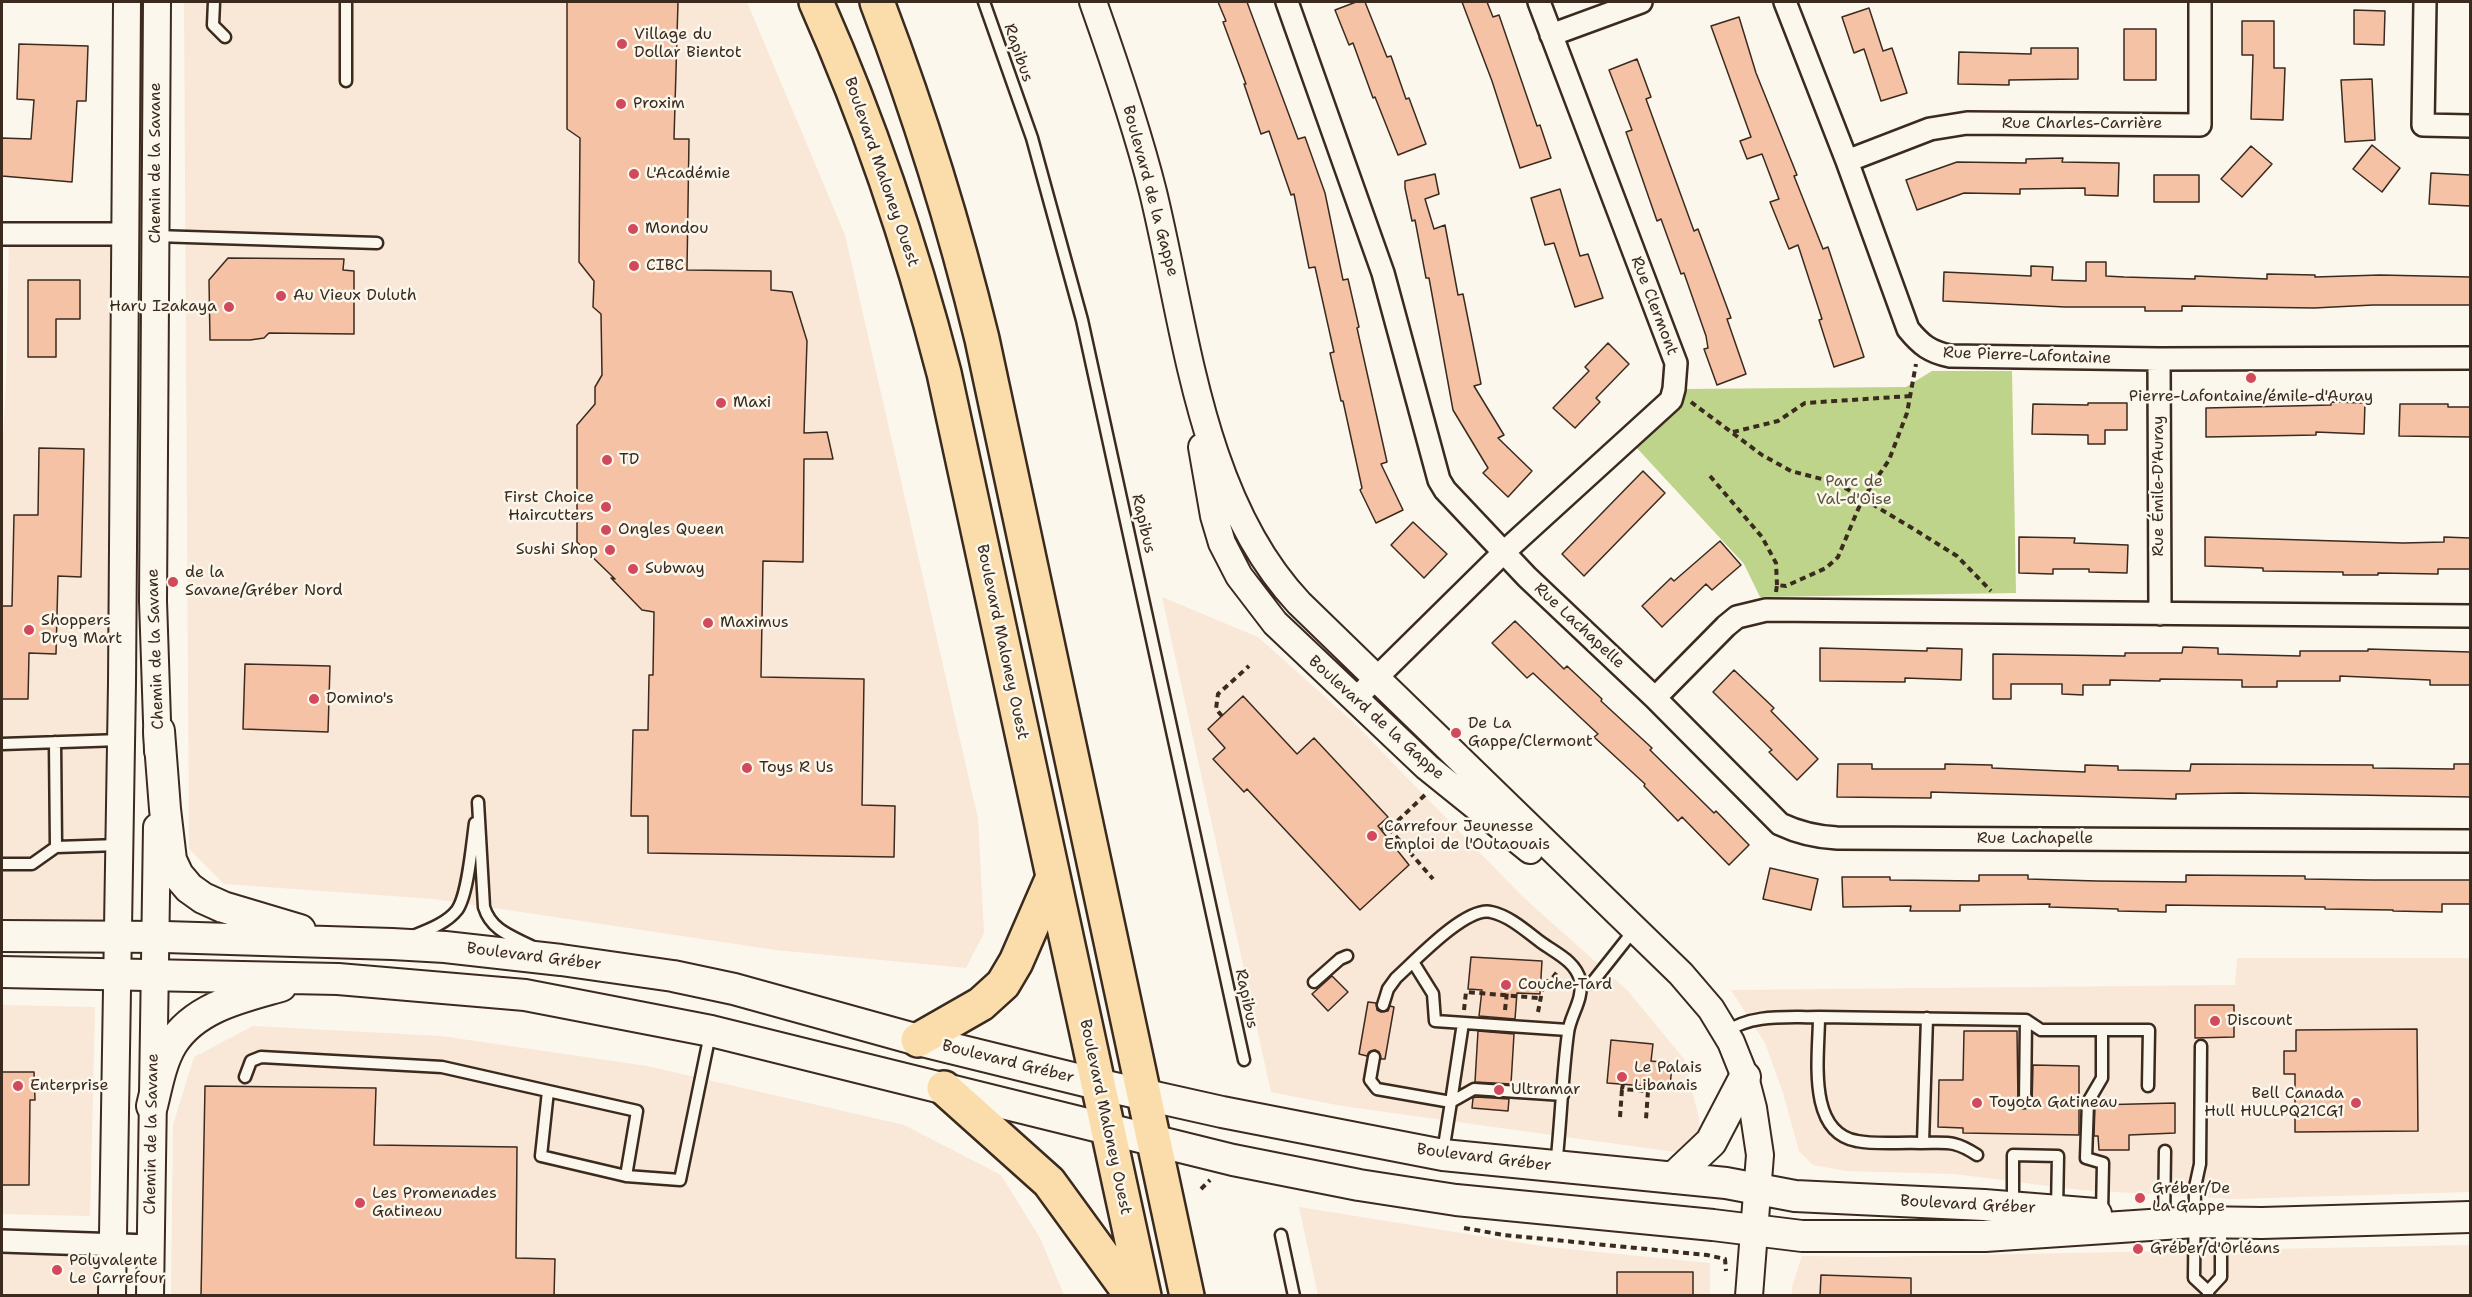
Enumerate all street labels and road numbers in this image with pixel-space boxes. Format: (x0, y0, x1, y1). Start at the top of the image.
street label: Rapibus (999, 21, 1037, 85)
street label: Boulevard Maloney Ouest (839, 75, 923, 269)
street label: Chemin de la Savane (146, 82, 166, 244)
street label: Boulevard de la Gappe (1118, 103, 1182, 279)
street label: Rue Charles-Carrière (2002, 114, 2162, 134)
street label: Rue Clermont (1626, 254, 1682, 358)
street label: Rue Pierre-Lafontaine (1943, 343, 2111, 369)
street label: Rue Émile-D'Auray (2149, 415, 2169, 557)
street label: Rapibus (1127, 492, 1159, 556)
street label: Boulevard Maloney Ouest (972, 543, 1032, 741)
street label: Chemin de la Savane (144, 568, 168, 730)
street label: Rue Lachapelle (1530, 579, 1628, 673)
street label: Boulevard de la Gappe (1304, 652, 1448, 784)
street label: Rue Lachapelle (1977, 829, 2093, 849)
street label: Boulevard Gréber (465, 939, 603, 975)
street label: Rapibus (1230, 968, 1262, 1030)
street label: Boulevard Maloney Ouest (1075, 1018, 1135, 1216)
street label: Boulevard Gréber (940, 1036, 1076, 1088)
street label: Chemin de la Savane (141, 1053, 163, 1215)
street label: Boulevard Gréber (1415, 1140, 1553, 1176)
street label: Boulevard Gréber (1900, 1192, 2036, 1218)

